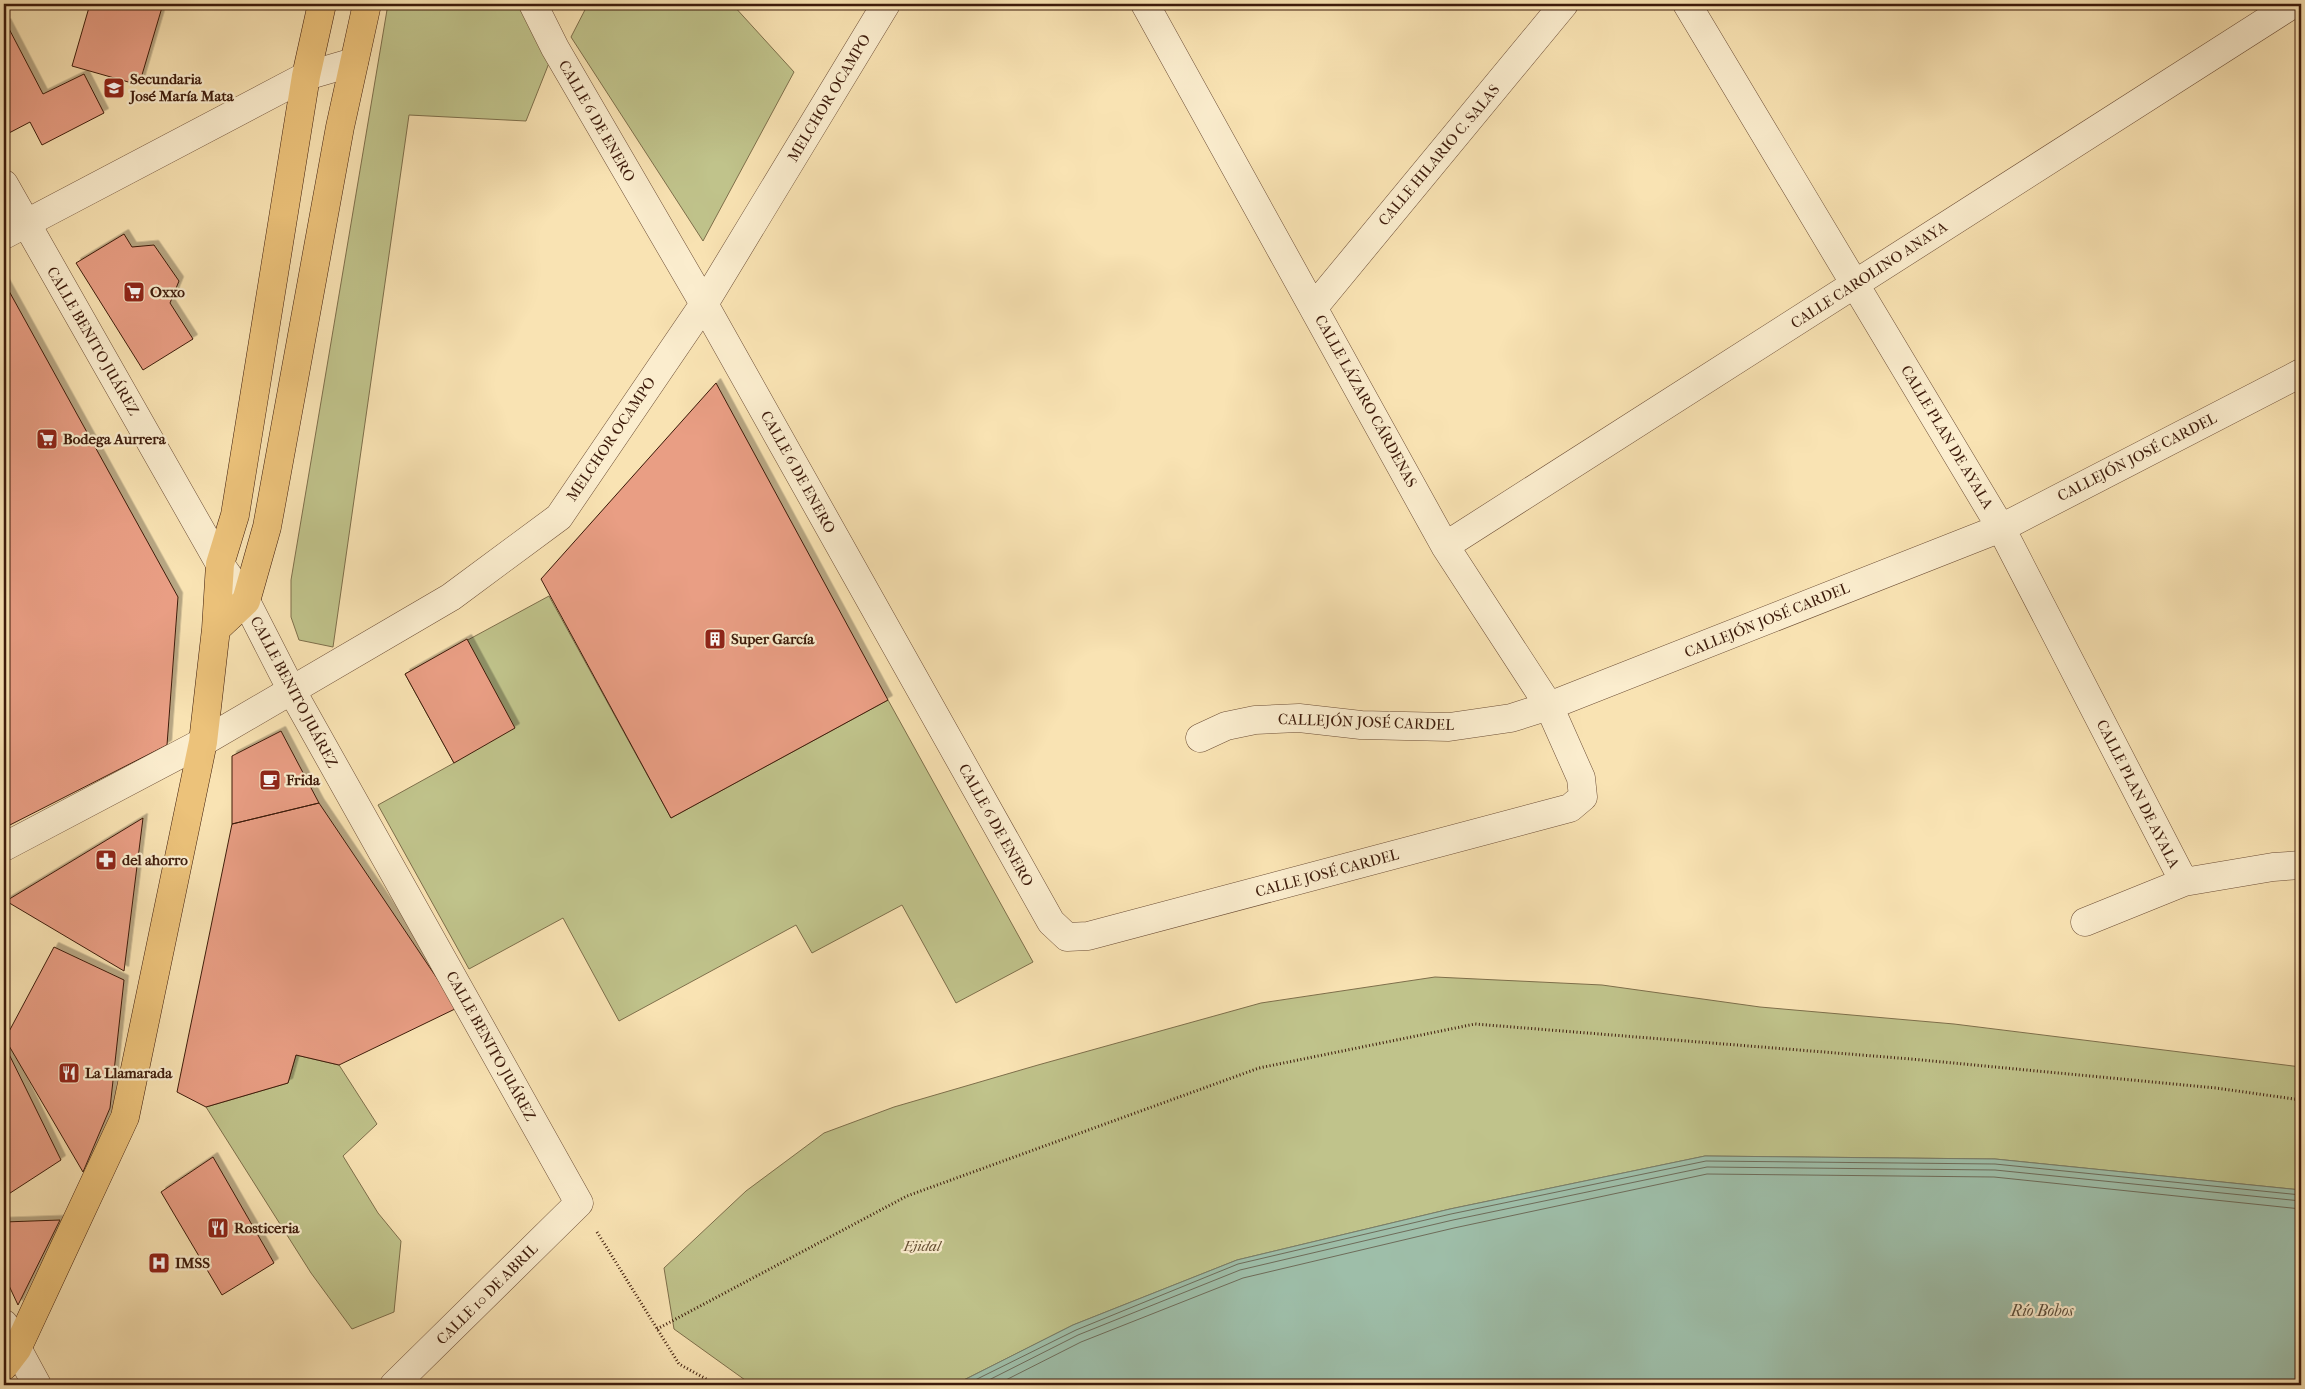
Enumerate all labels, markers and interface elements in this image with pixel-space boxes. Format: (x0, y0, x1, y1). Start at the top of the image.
street label: MELCHOR OCAMPO (784, 31, 874, 165)
street label: CALLE 6 DE ENERO (555, 57, 639, 185)
place label: Secundaria José María Mata (128, 70, 235, 105)
school or university icon: Secundaria José María Mata (102, 76, 126, 100)
street label: CALLE HILARIO C. SALAS (1375, 80, 1504, 229)
street label: CALLE CAROLINO ANAYA (1787, 217, 1951, 332)
street label: CALLE BENITO JUÁREZ (43, 263, 143, 419)
supermarket icon: Oxxo (122, 280, 146, 304)
place label: Oxxo (150, 283, 185, 301)
street label: CALLE LÁZARO CÁRDENAS (1311, 312, 1421, 491)
street label: CALLE PLAN DE AYALA (1897, 362, 1997, 512)
street label: MELCHOR OCAMPO (563, 373, 659, 505)
street label: CALLE 6 DE ENERO (757, 408, 839, 536)
street label: CALLEJÓN JOSÉ CARDEL (2054, 409, 2220, 505)
supermarket icon: Bodega Aurrera (35, 427, 59, 451)
place label: Bodega Aurrera (63, 430, 167, 448)
street label: CALLEJÓN JOSÉ CARDEL (1682, 579, 1852, 661)
street label: CALLE BENITO JUÁREZ (246, 613, 342, 771)
building icon: Super García (703, 627, 727, 651)
place label: Super García (731, 630, 815, 648)
street label: CALLEJÓN JOSÉ CARDEL (1278, 710, 1454, 734)
street label: CALLE PLAN DE AYALA (2093, 717, 2183, 872)
street label: CALLE 6 DE ENERO (955, 761, 1037, 889)
cafe icon: Frida (258, 768, 282, 792)
place label: Frida (285, 771, 321, 789)
street label: CALLE JOSÉ CARDEL (1253, 845, 1401, 901)
pharmacy icon: del ahorro (94, 848, 118, 872)
place label: del ahorro (122, 851, 188, 869)
street label: CALLE BENITO JUÁREZ (442, 968, 540, 1124)
restaurant icon: La Llamarada (57, 1061, 81, 1085)
place label: La Llamarada (85, 1064, 173, 1082)
restaurant icon: Rosticeria (206, 1216, 230, 1240)
place label: Rosticeria (234, 1219, 300, 1237)
park label: Ejidal (902, 1237, 943, 1255)
street label: CALLE 10 DE ABRIL (433, 1240, 541, 1348)
hospital icon: IMSS (147, 1251, 171, 1275)
place label: IMSS (175, 1254, 210, 1272)
water label: Río Bobos (2010, 1301, 2074, 1320)

